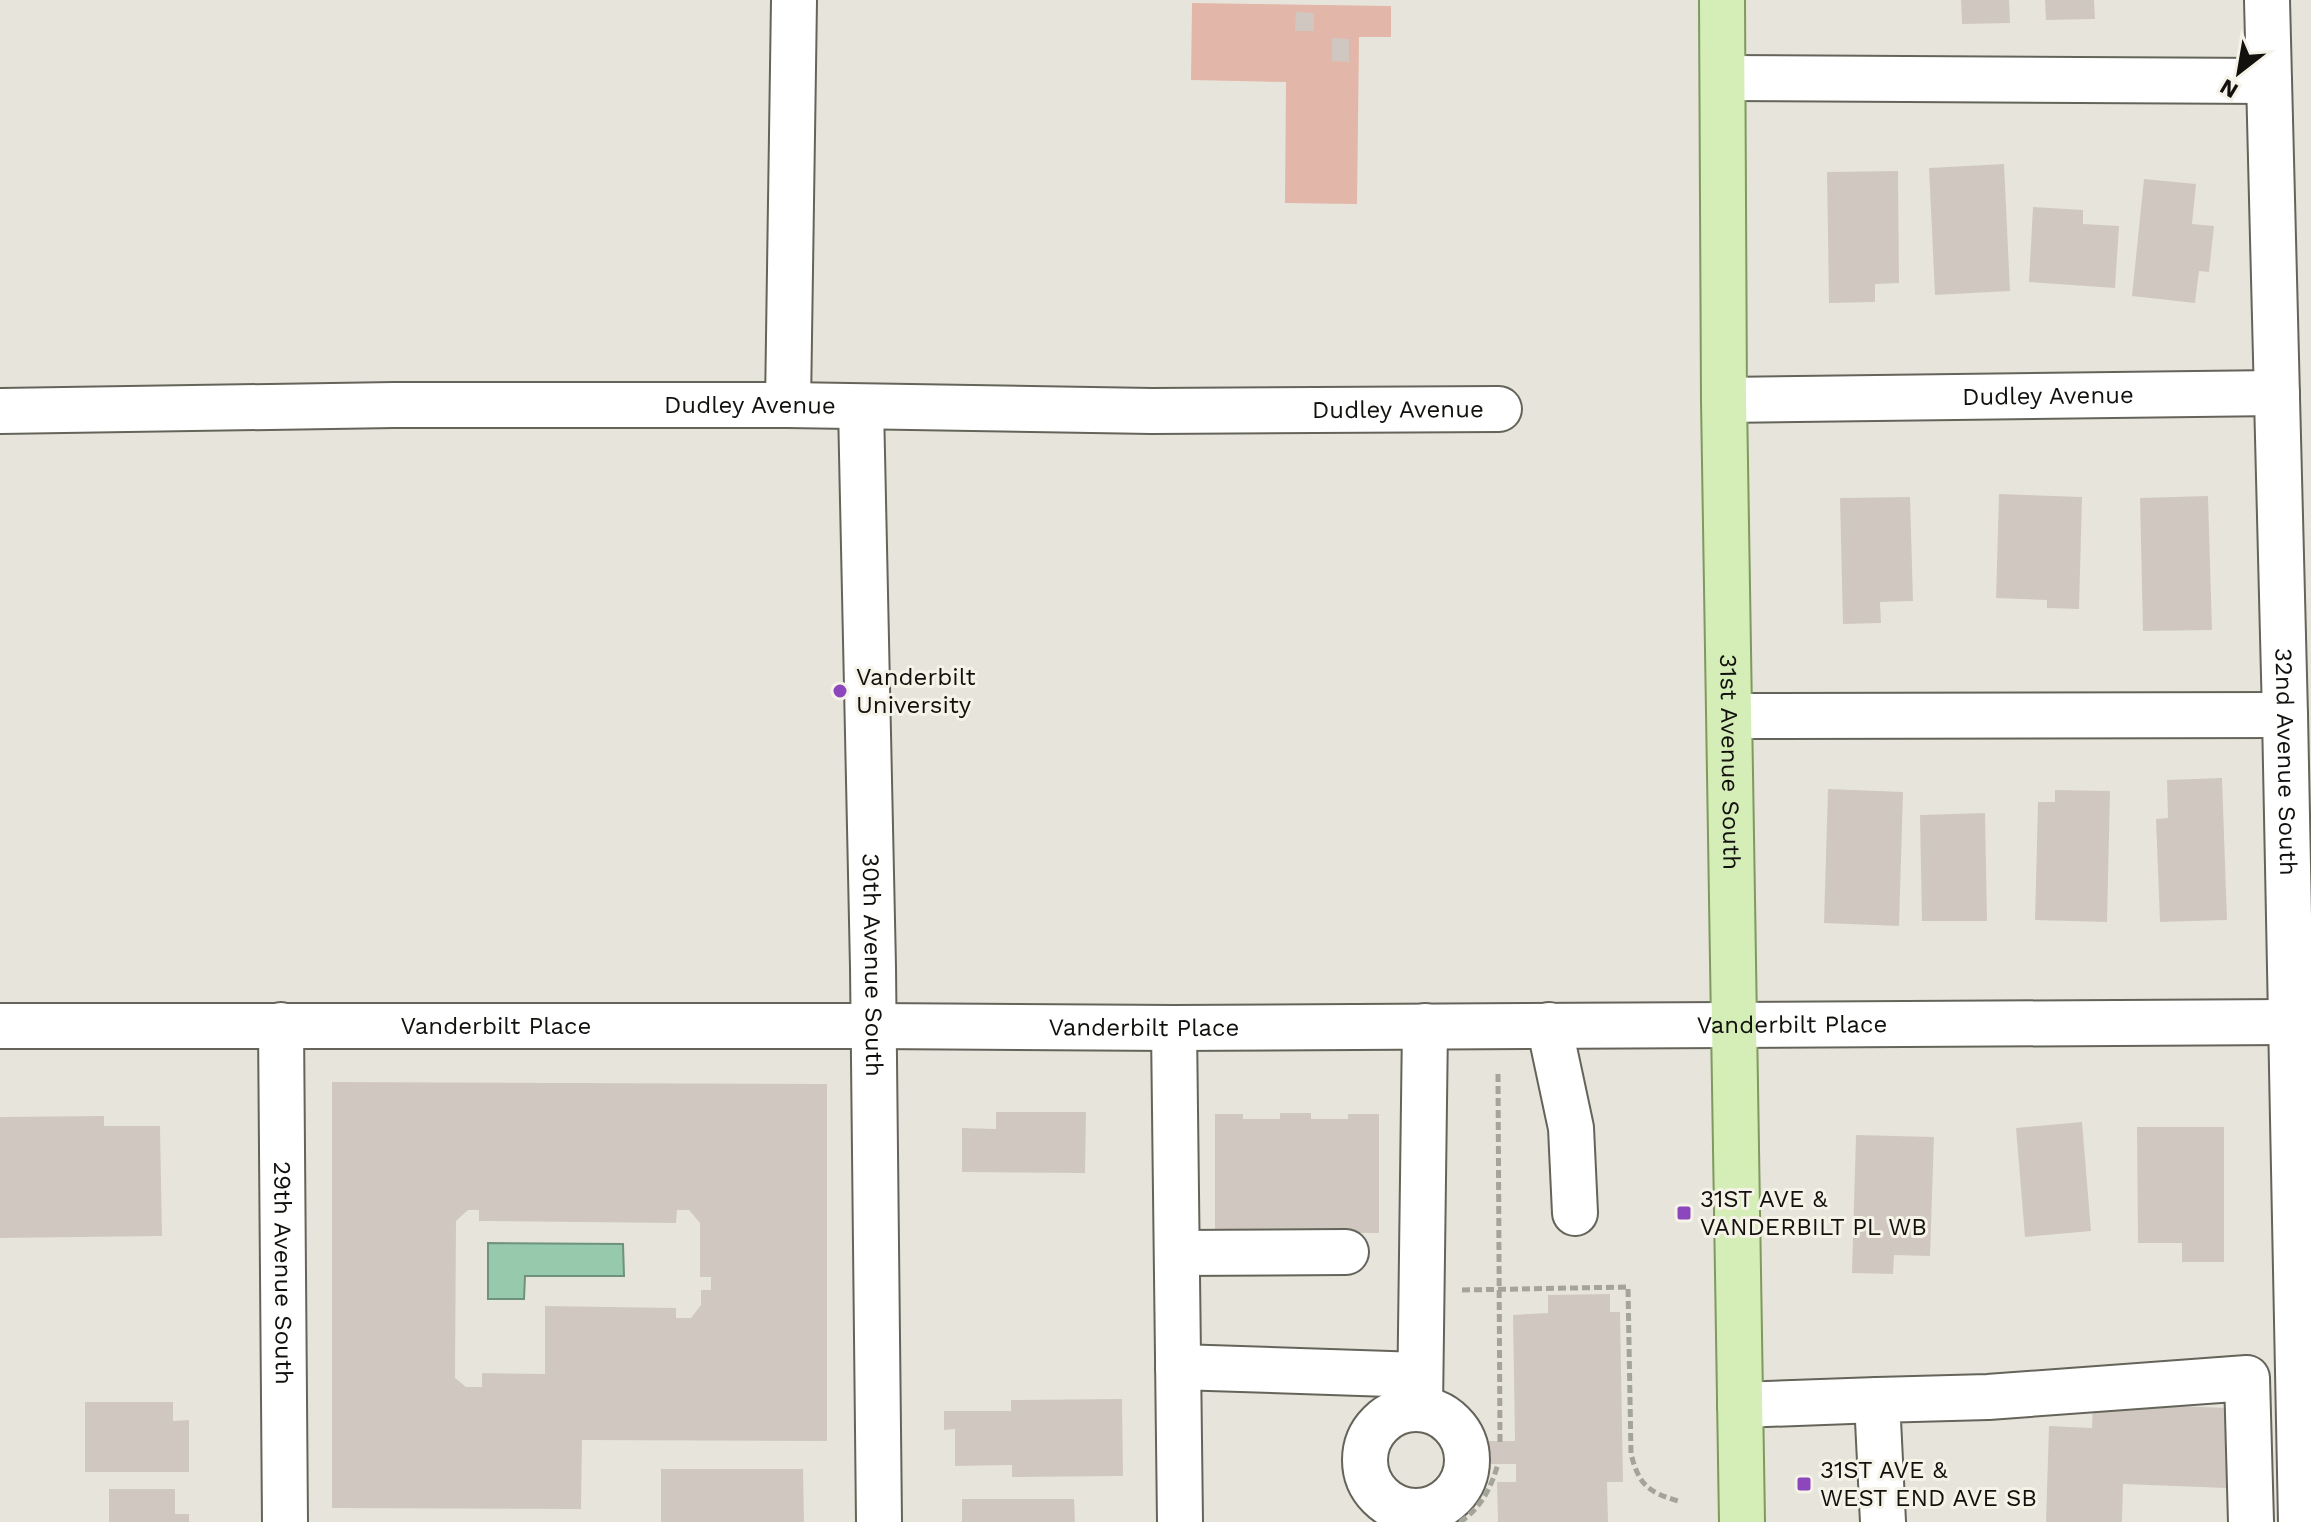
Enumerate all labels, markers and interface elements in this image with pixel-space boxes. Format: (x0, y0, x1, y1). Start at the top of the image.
north arrow (2199, 32, 2279, 112)
text: N (2216, 74, 2242, 104)
street label: Dudley Avenue (1962, 381, 2134, 411)
street label: Dudley Avenue (664, 391, 836, 420)
street label: Dudley Avenue (1312, 395, 1484, 424)
street label: 32nd Avenue South (2269, 648, 2302, 876)
street label: 31st Avenue South (1714, 654, 1746, 870)
place label: Vanderbilt University (856, 663, 976, 719)
marker: Vanderbilt University (831, 682, 849, 700)
street label: 30th Avenue South (857, 853, 888, 1077)
street label: Vanderbilt Place (1697, 1010, 1887, 1039)
street label: Vanderbilt Place (401, 1012, 591, 1040)
street label: Vanderbilt Place (1049, 1013, 1239, 1042)
street label: 29th Avenue South (268, 1161, 298, 1385)
place label: 31ST AVE & VANDERBILT PL WB (1700, 1185, 1927, 1241)
marker: 31ST AVE & VANDERBILT PL WB (1675, 1204, 1693, 1222)
place label: 31ST AVE & WEST END AVE SB (1820, 1456, 2037, 1512)
marker: 31ST AVE & WEST END AVE SB (1795, 1475, 1813, 1493)

